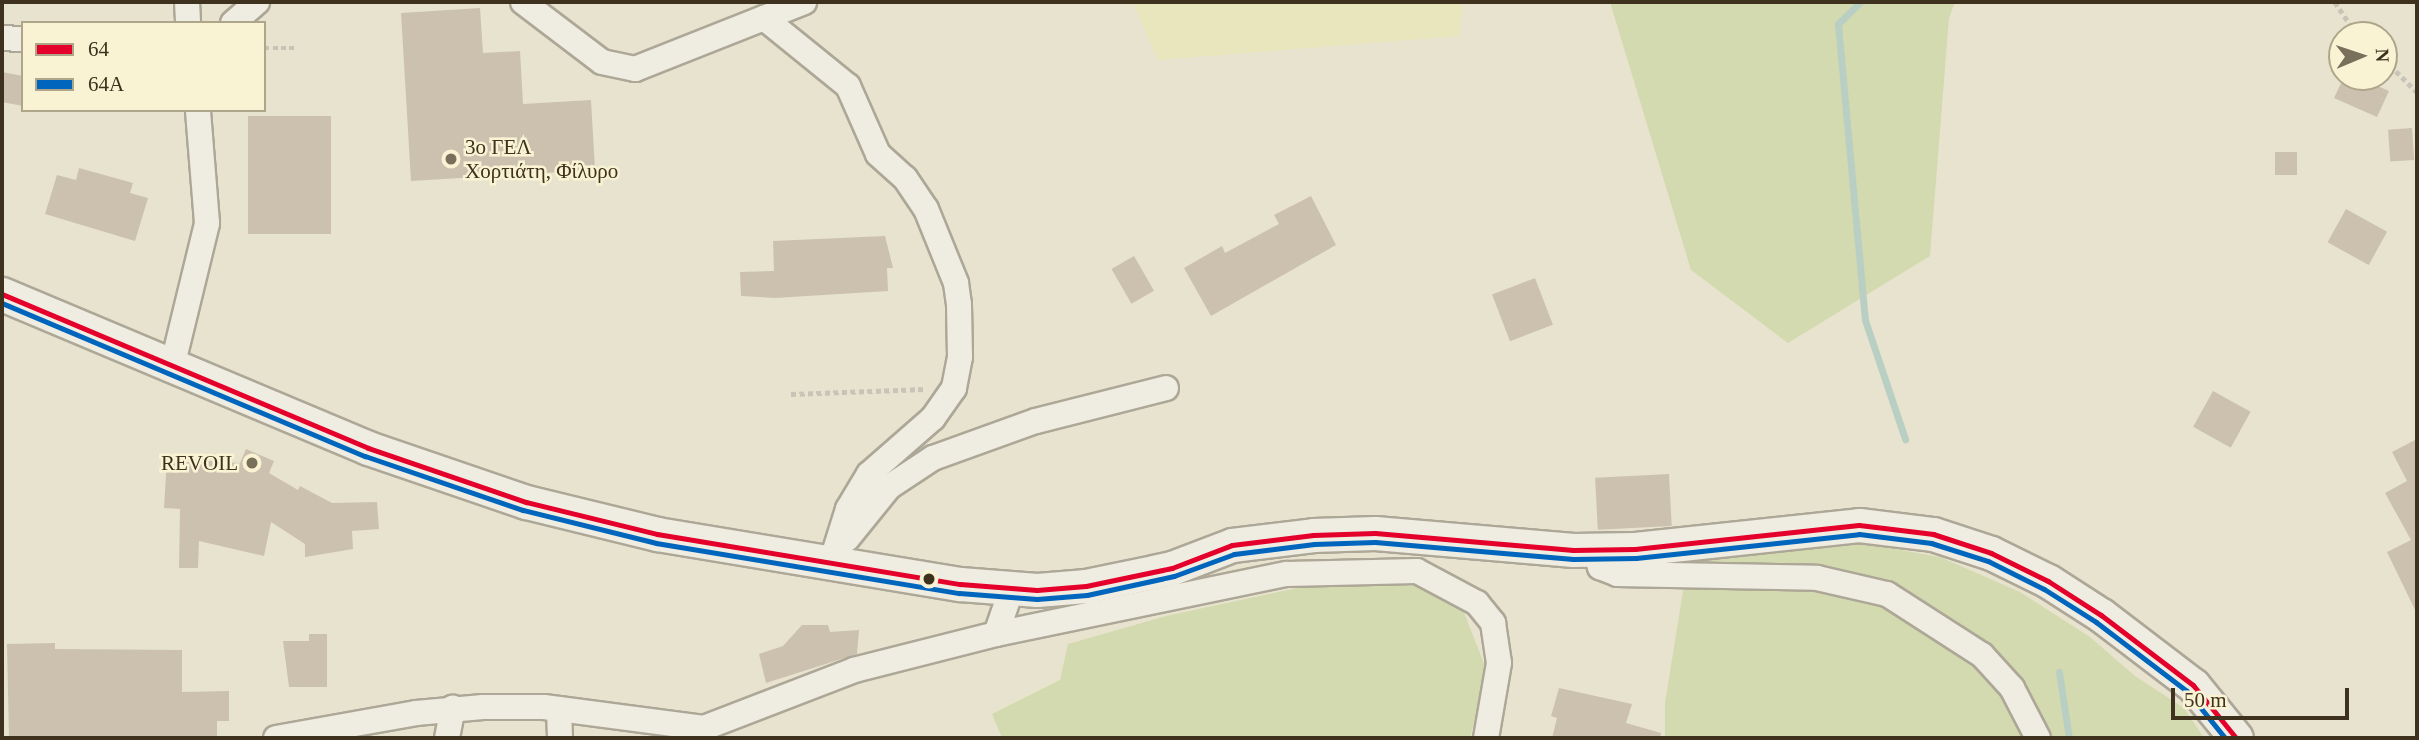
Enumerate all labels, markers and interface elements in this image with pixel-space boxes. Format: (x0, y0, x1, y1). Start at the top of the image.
legend (21, 21, 266, 112)
north arrow (2328, 21, 2398, 91)
text: 64 (88, 37, 109, 61)
text: N (2372, 48, 2393, 63)
text: 64Α (88, 72, 124, 96)
place label: 3ο ΓΕΛ Χορτιάτη, Φίλυρο (465, 134, 618, 184)
marker: 3ο ΓΕΛ Χορτιάτη, Φίλυρο (443, 151, 459, 167)
place label: REVOIL (161, 450, 238, 476)
marker: REVOIL (244, 455, 260, 471)
unlabelled marker (922, 572, 936, 586)
scale bar (2174, 674, 2352, 718)
text: 50 m (2184, 688, 2227, 712)

